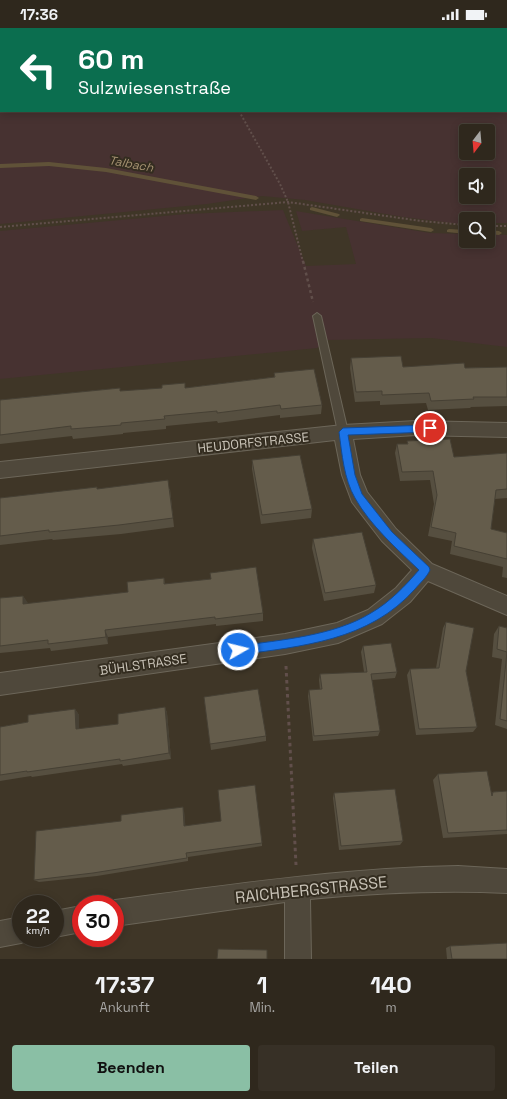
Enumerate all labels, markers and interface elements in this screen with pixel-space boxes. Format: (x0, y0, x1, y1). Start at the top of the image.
text: 17:36 (20, 5, 58, 24)
text: 60 m (78, 41, 144, 77)
icon: left (12, 44, 64, 96)
text: Sulzwiesenstraße (78, 76, 231, 99)
north arrow (459, 124, 495, 160)
map controls (459, 124, 495, 248)
water label: Talbach (108, 152, 155, 176)
button: sound (459, 168, 495, 204)
button: search (459, 212, 495, 248)
pin (413, 411, 447, 445)
icon: arrive (419, 417, 441, 439)
street label: HEUDORFSTRASSE (197, 428, 310, 457)
position arrow (217, 629, 259, 671)
street label: BÜHLSTRASSE (98, 650, 188, 679)
street label: RAICHBERGSTRASSE (234, 871, 388, 908)
speed limit sign: 30 (72, 895, 124, 947)
text: 22 (26, 903, 50, 929)
text: km/h (26, 924, 50, 937)
text: 17:37 (95, 969, 154, 1000)
text: 1 (257, 969, 268, 1000)
text: 140 (370, 969, 412, 1000)
text: Ankunft (100, 999, 150, 1016)
text: Min. (249, 999, 275, 1016)
text: m (385, 999, 397, 1016)
button: Beenden (12, 1045, 250, 1091)
button: Teilen (258, 1045, 495, 1091)

